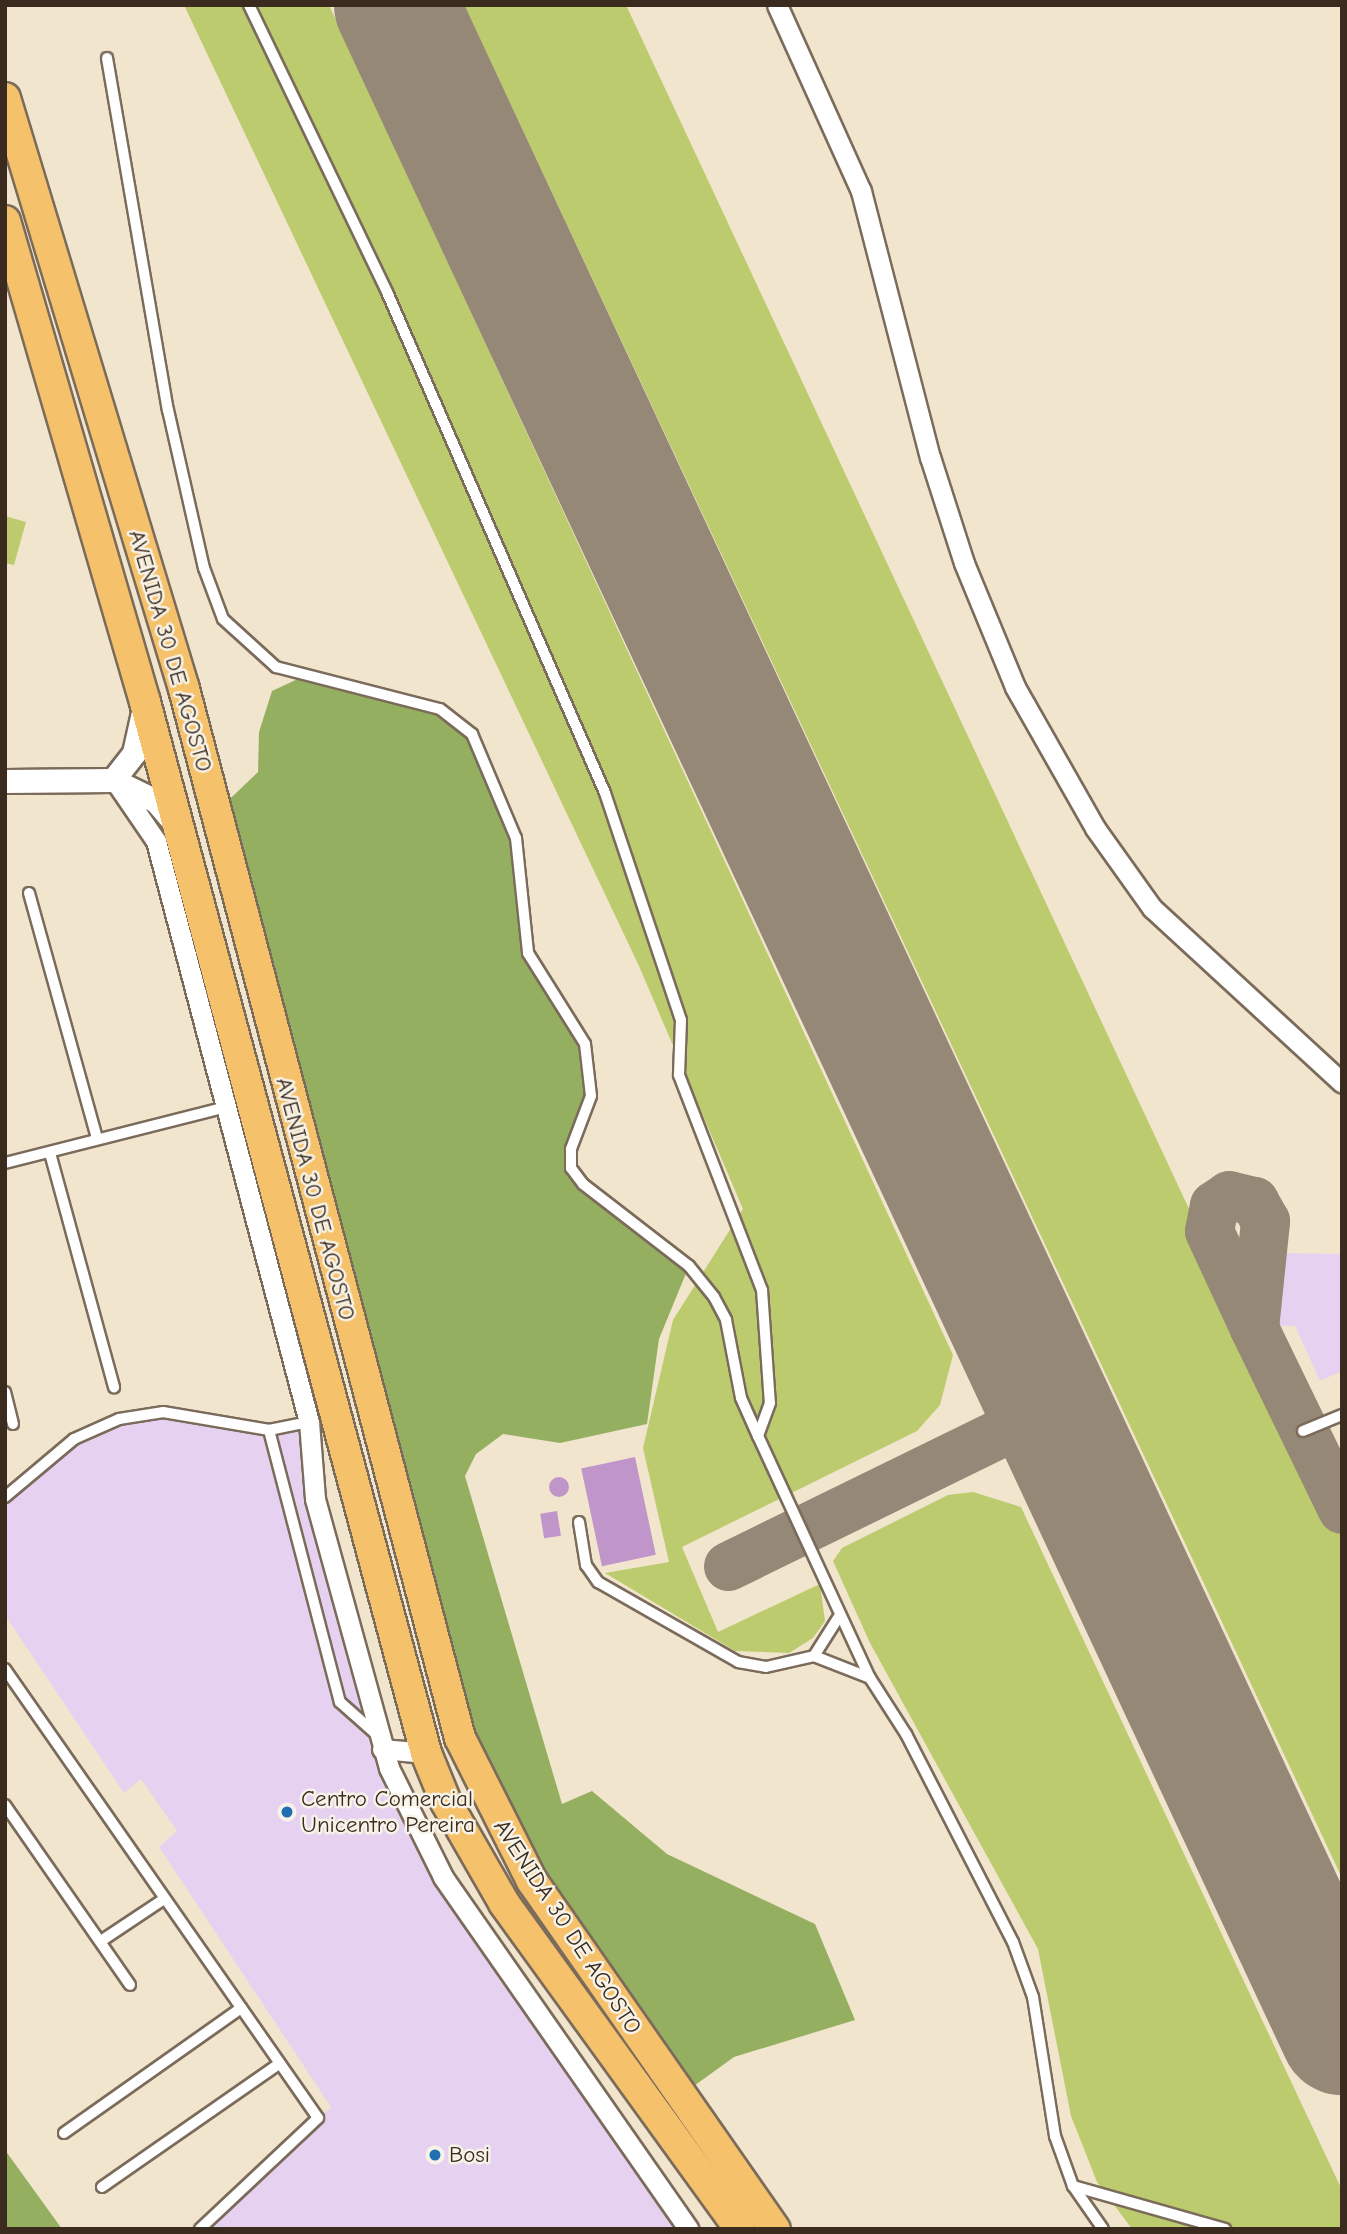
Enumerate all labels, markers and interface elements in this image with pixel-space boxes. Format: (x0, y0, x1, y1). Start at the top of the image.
street label: AVENIDA 30 DE AGOSTO (122, 527, 218, 775)
street label: AVENIDA 30 DE AGOSTO (269, 1075, 361, 1323)
place label: Centro Comercial Unicentro Pereira (301, 1785, 475, 1839)
marker: Centro Comercial Unicentro Pereira (279, 1804, 295, 1820)
street label: AVENIDA 30 DE AGOSTO (487, 1815, 647, 2039)
place label: Bosi (449, 2141, 490, 2169)
marker: Bosi (427, 2147, 443, 2163)

